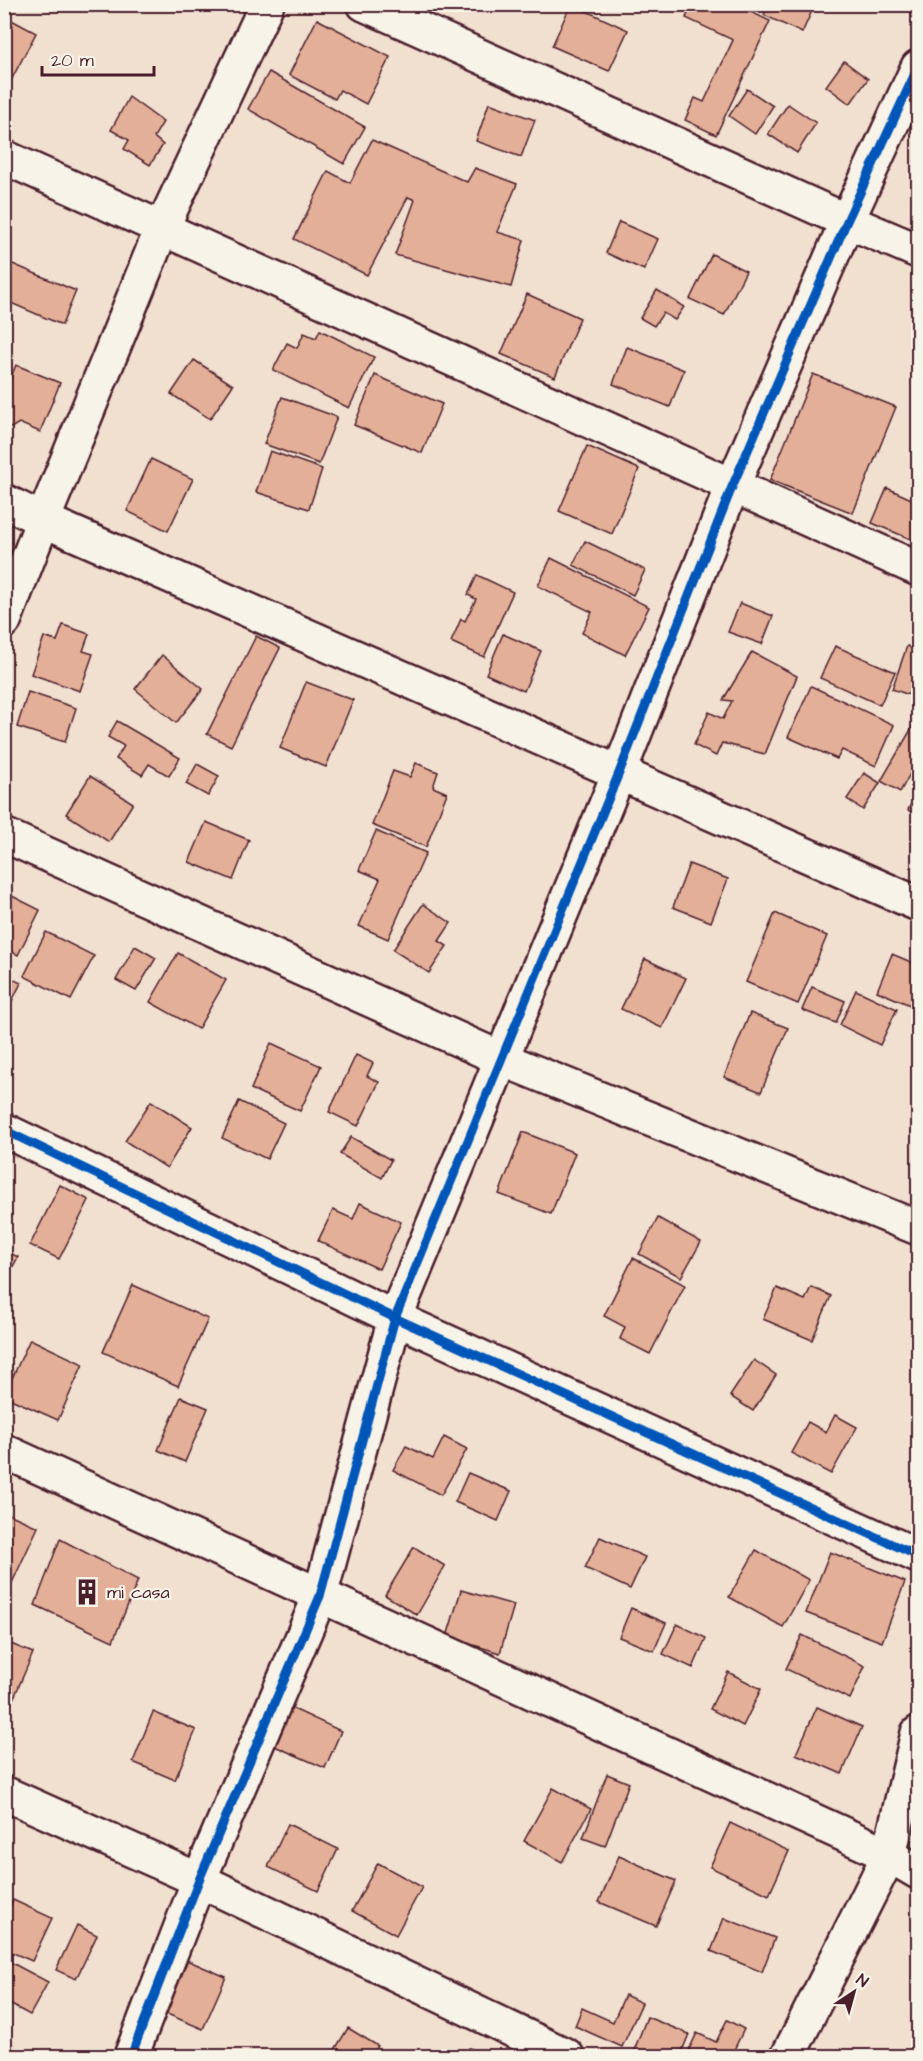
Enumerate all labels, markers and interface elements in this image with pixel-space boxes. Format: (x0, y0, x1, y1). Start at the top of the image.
scale bar (42, 39, 154, 77)
text: 20 m (51, 48, 94, 73)
building icon: mi casa (72, 1577, 102, 1607)
place label: mi casa (107, 1580, 170, 1605)
north arrow (824, 1962, 884, 2022)
text: N (852, 1969, 873, 1993)

